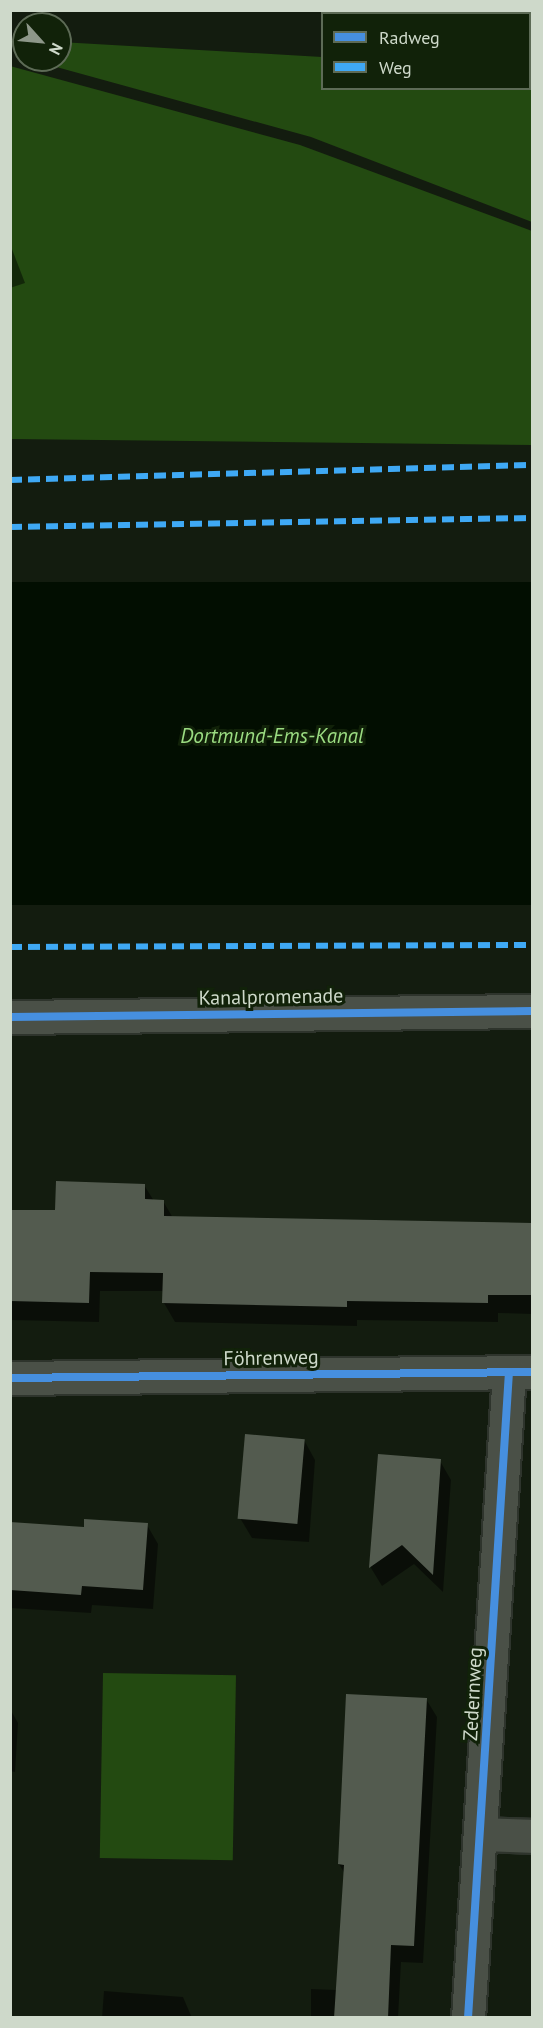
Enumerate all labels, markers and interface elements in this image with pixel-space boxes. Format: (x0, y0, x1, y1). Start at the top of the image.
north arrow (12, 12, 72, 72)
legend (321, 12, 531, 90)
text: Radweg (379, 26, 440, 49)
text: N (45, 40, 68, 58)
text: Weg (379, 56, 412, 79)
water label: Dortmund-Ems-Kanal (180, 723, 364, 749)
street label: Kanalpromenade (198, 984, 344, 1010)
street label: Föhrenweg (223, 1345, 319, 1371)
street label: Zedernweg (459, 1647, 487, 1741)

